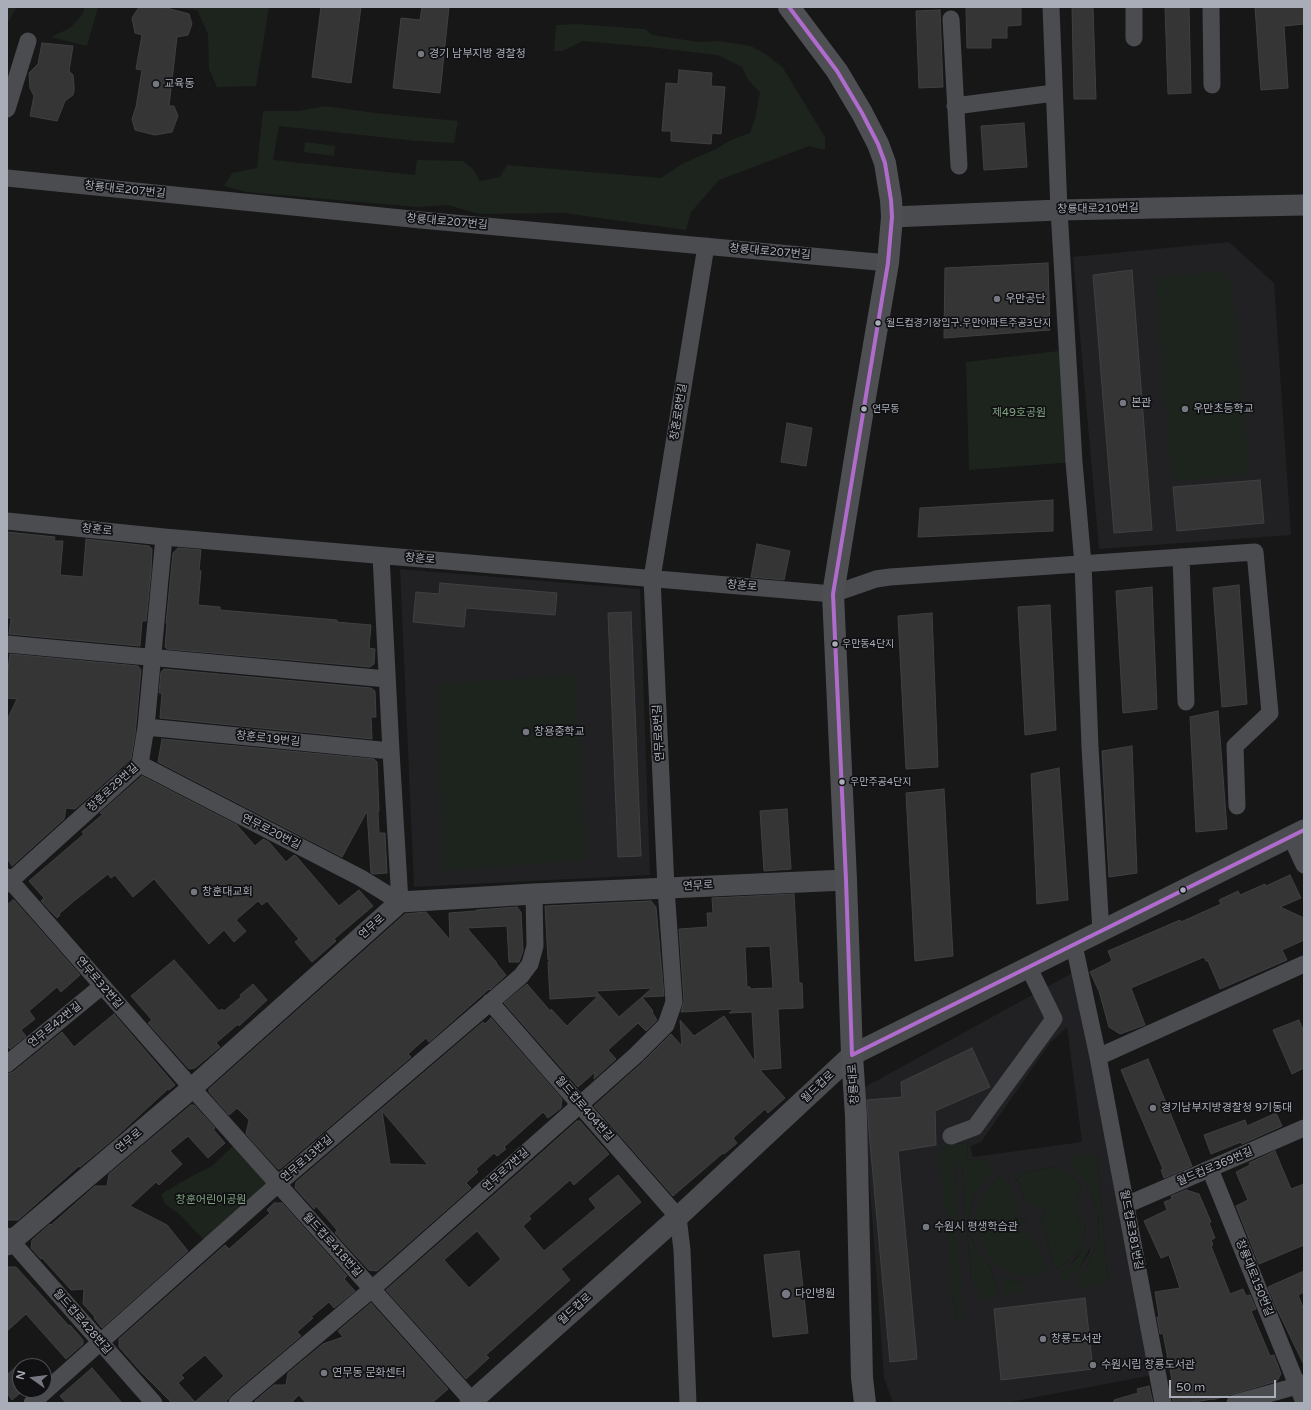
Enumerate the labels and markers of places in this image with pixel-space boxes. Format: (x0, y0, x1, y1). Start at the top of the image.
place label: 경기 남부지방 경찰청 (429, 47, 526, 61)
marker: 경기 남부지방 경찰청 (416, 49, 426, 59)
place label: 교육동 (164, 77, 194, 91)
marker: 교육동 (151, 79, 161, 89)
place label: 우만공단 (1005, 292, 1045, 306)
marker: 우만공단 (992, 294, 1002, 304)
place label: 월드컵경기장입구.우만아파트주공3단지 (886, 317, 1051, 329)
marker: 월드컵경기장입구.우만아파트주공3단지 (873, 318, 883, 328)
place label: 본관 (1131, 396, 1151, 410)
marker: 본관 (1118, 398, 1128, 408)
place label: 우만초등학교 (1193, 402, 1254, 416)
place label: 연무동 (872, 403, 900, 415)
marker: 연무동 (859, 404, 869, 414)
marker: 우만초등학교 (1180, 404, 1190, 414)
place label: 우만동4단지 (842, 638, 894, 650)
marker: 우만동4단지 (830, 639, 840, 649)
place label: 창용중학교 (534, 725, 585, 739)
marker: 창용중학교 (521, 727, 531, 737)
place label: 우만주공4단지 (850, 776, 911, 788)
marker: 우만주공4단지 (837, 777, 847, 787)
place label: 창훈대교회 (202, 885, 253, 899)
unlabelled marker (1178, 885, 1188, 895)
marker: 창훈대교회 (189, 887, 199, 897)
place label: 경기남부지방경찰청 9기동대 (1161, 1101, 1292, 1115)
marker: 경기남부지방경찰청 9기동대 (1148, 1103, 1158, 1113)
place label: 수원시 평생학습관 (934, 1220, 1018, 1234)
marker: 수원시 평생학습관 (921, 1222, 931, 1232)
place label: 다인병원 (795, 1287, 835, 1301)
marker: 다인병원 (780, 1288, 792, 1300)
place label: 창룡도서관 (1051, 1332, 1102, 1346)
marker: 창룡도서관 (1038, 1334, 1048, 1344)
place label: 수원시립 창룡도서관 (1101, 1358, 1195, 1372)
marker: 수원시립 창룡도서관 (1088, 1360, 1098, 1370)
place label: 연무동 문화센터 (332, 1366, 406, 1380)
marker: 연무동 문화센터 (319, 1368, 329, 1378)

